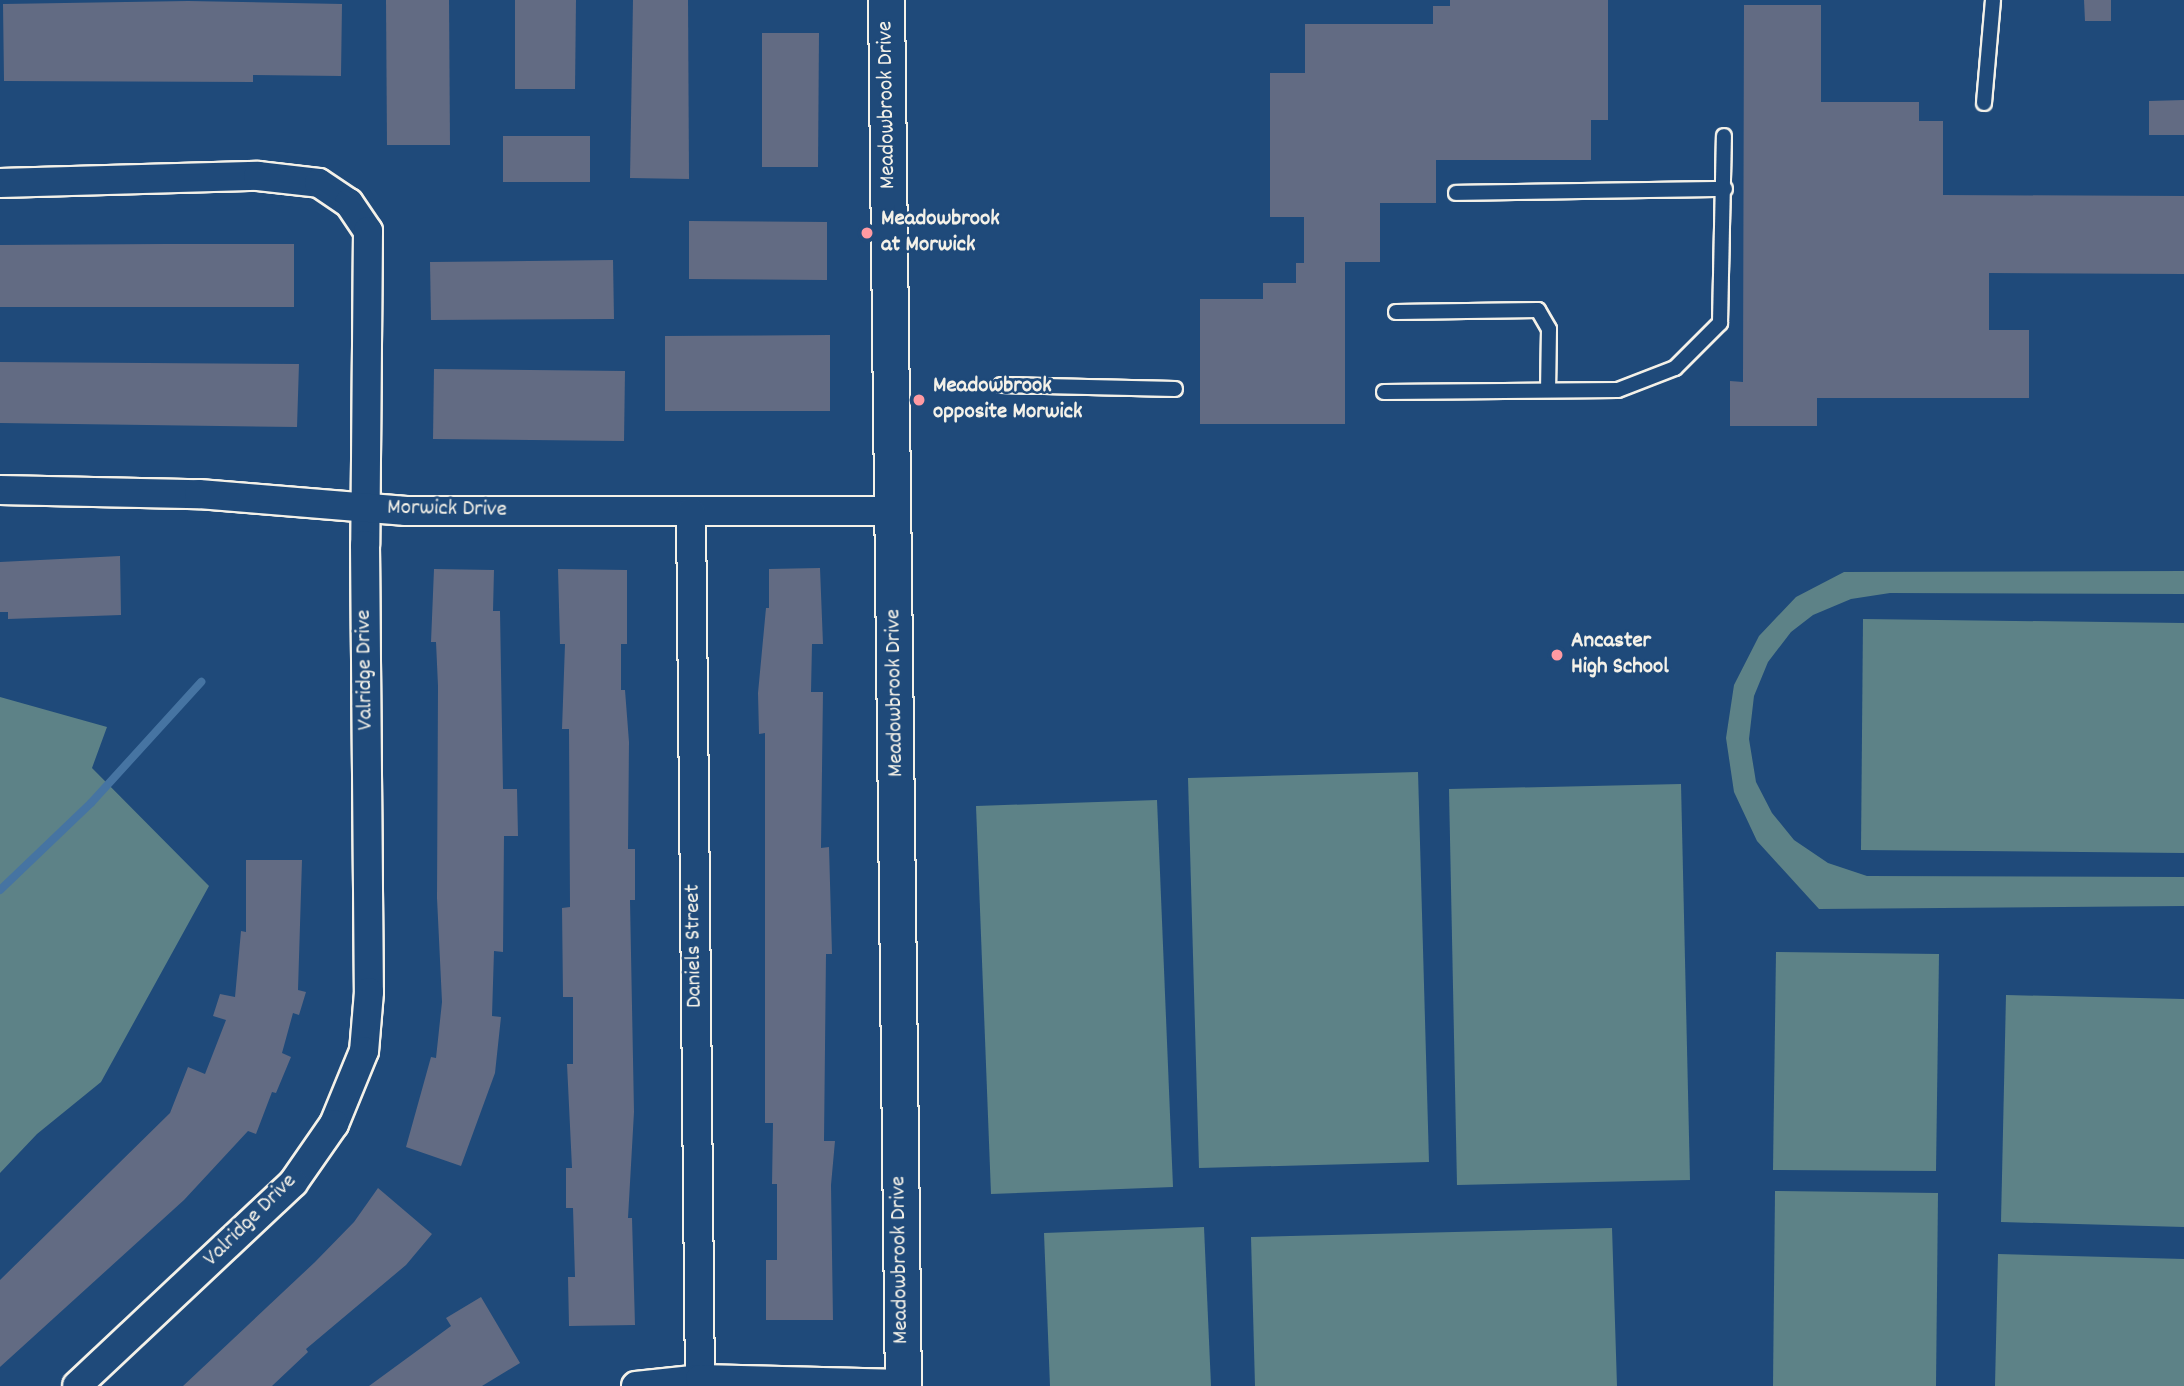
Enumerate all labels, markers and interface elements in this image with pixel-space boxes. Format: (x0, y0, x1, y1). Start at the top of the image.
street label: Meadowbrook Drive (873, 21, 903, 189)
place label: Meadowbrook at Morwick (881, 206, 1000, 260)
marker: Meadowbrook at Morwick (859, 225, 875, 241)
place label: Meadowbrook opposite Morwick (933, 373, 1082, 427)
marker: Meadowbrook opposite Morwick (911, 392, 927, 408)
street label: Morwick Drive (387, 495, 507, 525)
street label: Valridge Drive (351, 609, 381, 731)
street label: Meadowbrook Drive (881, 609, 911, 777)
place label: Ancaster High School (1571, 628, 1669, 682)
marker: Ancaster High School (1549, 647, 1565, 663)
street label: Daniels Street (680, 884, 710, 1008)
street label: Valridge Drive (199, 1169, 303, 1273)
street label: Meadowbrook Drive (886, 1176, 916, 1344)

